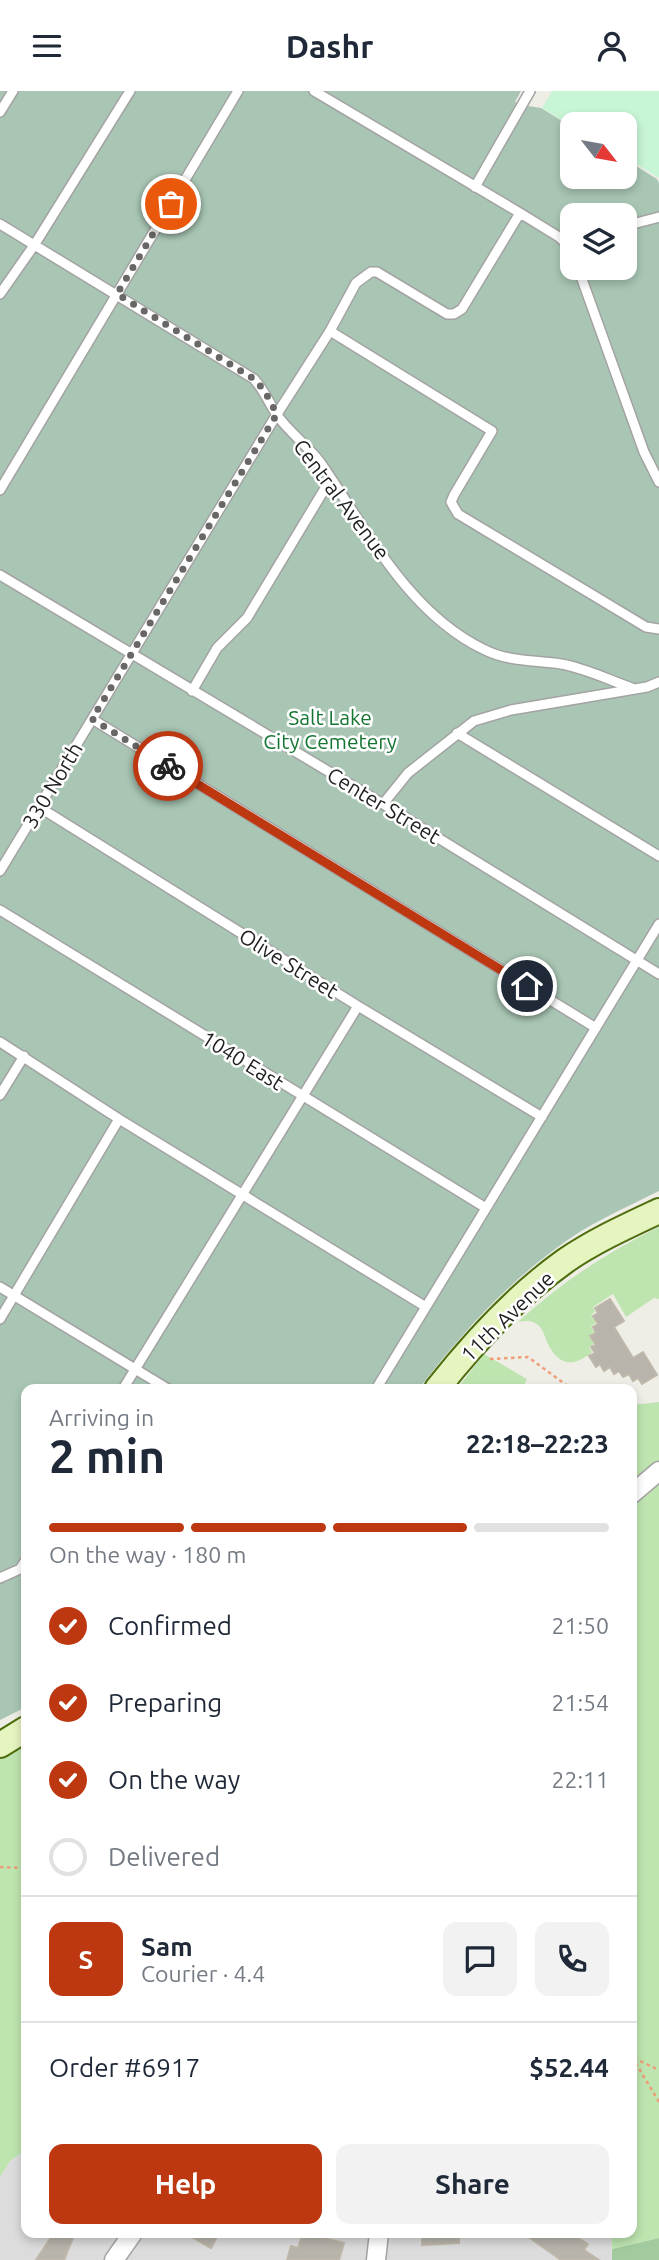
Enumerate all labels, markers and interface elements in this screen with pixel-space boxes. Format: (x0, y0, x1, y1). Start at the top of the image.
icon: menu (28, 27, 66, 65)
icon: person (593, 27, 631, 65)
text: Dashr (286, 28, 373, 64)
north arrow (560, 112, 637, 189)
map controls (560, 112, 637, 280)
pin (141, 174, 201, 234)
icon: bag (152, 185, 190, 223)
button: layers (560, 203, 637, 280)
street label: Central Avenue (289, 434, 395, 564)
park label: Salt Lake City Cemetery (263, 705, 397, 753)
courier (133, 731, 203, 801)
street label: 330 North (17, 738, 87, 832)
icon: bike (149, 747, 187, 785)
street label: Center Street (323, 762, 445, 848)
street label: Olive Street (235, 923, 343, 1003)
pin (497, 956, 557, 1016)
icon: home (508, 967, 546, 1005)
street label: 1040 East (198, 1025, 288, 1095)
street label: 11th Avenue (456, 1266, 558, 1366)
text: Arriving in (49, 1405, 154, 1430)
text: 22:18–22:23 (466, 1429, 609, 1458)
text: 2 min (49, 1430, 165, 1482)
text: On the way · 180 m (49, 1542, 246, 1567)
icon: check (49, 1607, 87, 1645)
text: Confirmed (108, 1611, 232, 1640)
text: 21:50 (551, 1613, 609, 1638)
icon: check (49, 1684, 87, 1722)
text: Preparing (108, 1688, 222, 1717)
text: 21:54 (551, 1690, 609, 1715)
icon: check (49, 1761, 87, 1799)
text: On the way (108, 1765, 240, 1794)
text: 22:11 (551, 1767, 609, 1792)
text: Delivered (108, 1842, 220, 1871)
button: chat (443, 1922, 517, 1996)
button: phone (535, 1922, 609, 1996)
text: Sam (141, 1932, 193, 1961)
text: S (79, 1945, 93, 1974)
text: Courier · 4.4 (141, 1961, 265, 1986)
text: Order #6917 (49, 2053, 200, 2082)
text: $52.44 (529, 2053, 609, 2082)
button: Help (49, 2144, 322, 2224)
button: Share (336, 2144, 609, 2224)

